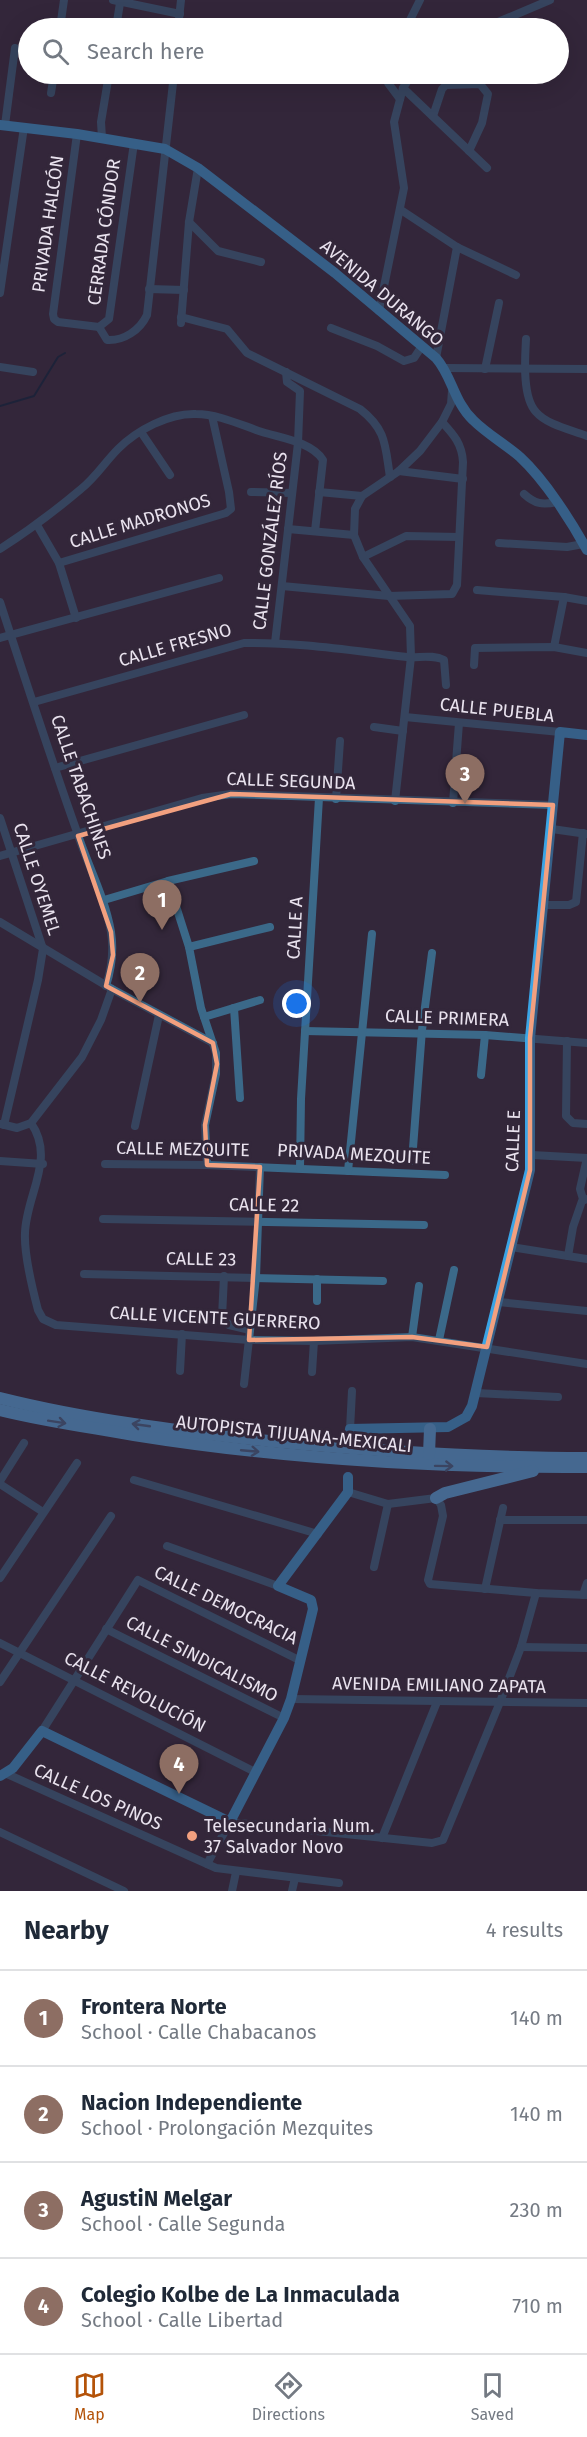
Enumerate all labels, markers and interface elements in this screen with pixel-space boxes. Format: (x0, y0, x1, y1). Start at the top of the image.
search box (18, 18, 569, 84)
icon: search (39, 35, 72, 68)
text: Search here (87, 38, 205, 65)
street label: PRIVADA HALCÓN (27, 154, 69, 294)
street label: CERRADA CÓNDOR (83, 157, 125, 307)
street label: AVENIDA DURANGO (316, 235, 448, 351)
street label: CALLE GONZÁLEZ RÍOS (247, 450, 292, 631)
street label: CALLE MADRONOS (67, 489, 213, 553)
street label: CALLE FRESNO (116, 618, 234, 672)
street label: CALLE PUEBLA (439, 693, 556, 727)
street label: CALLE TABACHINES (46, 712, 116, 862)
pin: 3 (446, 754, 484, 804)
street label: CALLE SEGUNDA (226, 768, 357, 794)
street label: CALLE OYEMEL (8, 820, 66, 938)
pin: 1 (142, 880, 182, 930)
street label: CALLE A (282, 895, 308, 960)
pin: 2 (120, 954, 160, 1003)
your location (282, 989, 311, 1018)
street label: CALLE PRIMERA (385, 1005, 510, 1031)
street label: CALLE E (501, 1109, 525, 1173)
street label: CALLE MEZQUITE (116, 1137, 250, 1161)
street label: PRIVADA MEZQUITE (276, 1139, 432, 1169)
street label: CALLE 22 (229, 1193, 300, 1217)
street label: CALLE 23 (166, 1247, 236, 1271)
street label: CALLE VICENTE GUERRERO (109, 1301, 321, 1335)
street label: AUTOPISTA TIJUANA-MEXICALI (175, 1411, 413, 1457)
one-way arrow (47, 1417, 66, 1428)
one-way arrow (132, 1419, 151, 1430)
one-way arrow (239, 1446, 259, 1457)
one-way arrow (434, 1460, 454, 1471)
street label: CALLE DEMOCRACIA (151, 1561, 302, 1650)
street label: CALLE SINDICALISMO (122, 1611, 282, 1707)
street label: CALLE REVOLUCIÓN (60, 1647, 210, 1737)
street label: AVENIDA EMILIANO ZAPATA (332, 1672, 547, 1698)
pin: 4 (160, 1744, 198, 1794)
street label: CALLE LOS PINOS (30, 1759, 166, 1835)
place label: Telesecundaria Num. 37 Salvador Novo (204, 1815, 374, 1858)
marker: Telesecundaria Num. 37 Salvador Novo (185, 1829, 199, 1843)
text: Nearby (24, 1915, 109, 1946)
text: 4 results (486, 1918, 563, 1942)
text: Frontera Norte (81, 1993, 227, 2020)
text: 1 (39, 2006, 48, 2030)
text: 140 m (510, 2006, 563, 2030)
text: School · Calle Chabacanos (81, 2020, 316, 2044)
text: Nacion Independiente (81, 2089, 302, 2116)
text: 2 (38, 2102, 49, 2126)
text: 140 m (510, 2102, 563, 2126)
text: School · Prolongación Mezquites (81, 2116, 373, 2140)
text: AgustiN Melgar (81, 2185, 232, 2212)
text: 3 (38, 2198, 49, 2222)
text: 230 m (510, 2198, 563, 2222)
text: School · Calle Segunda (81, 2212, 286, 2236)
text: Colegio Kolbe de La Inmaculada (81, 2281, 400, 2308)
text: 4 (38, 2294, 49, 2318)
text: 710 m (512, 2294, 563, 2318)
text: School · Calle Libertad (81, 2308, 283, 2332)
tab: Map (73, 2369, 106, 2424)
tab: Directions (252, 2369, 325, 2424)
tab: Saved (471, 2369, 514, 2424)

